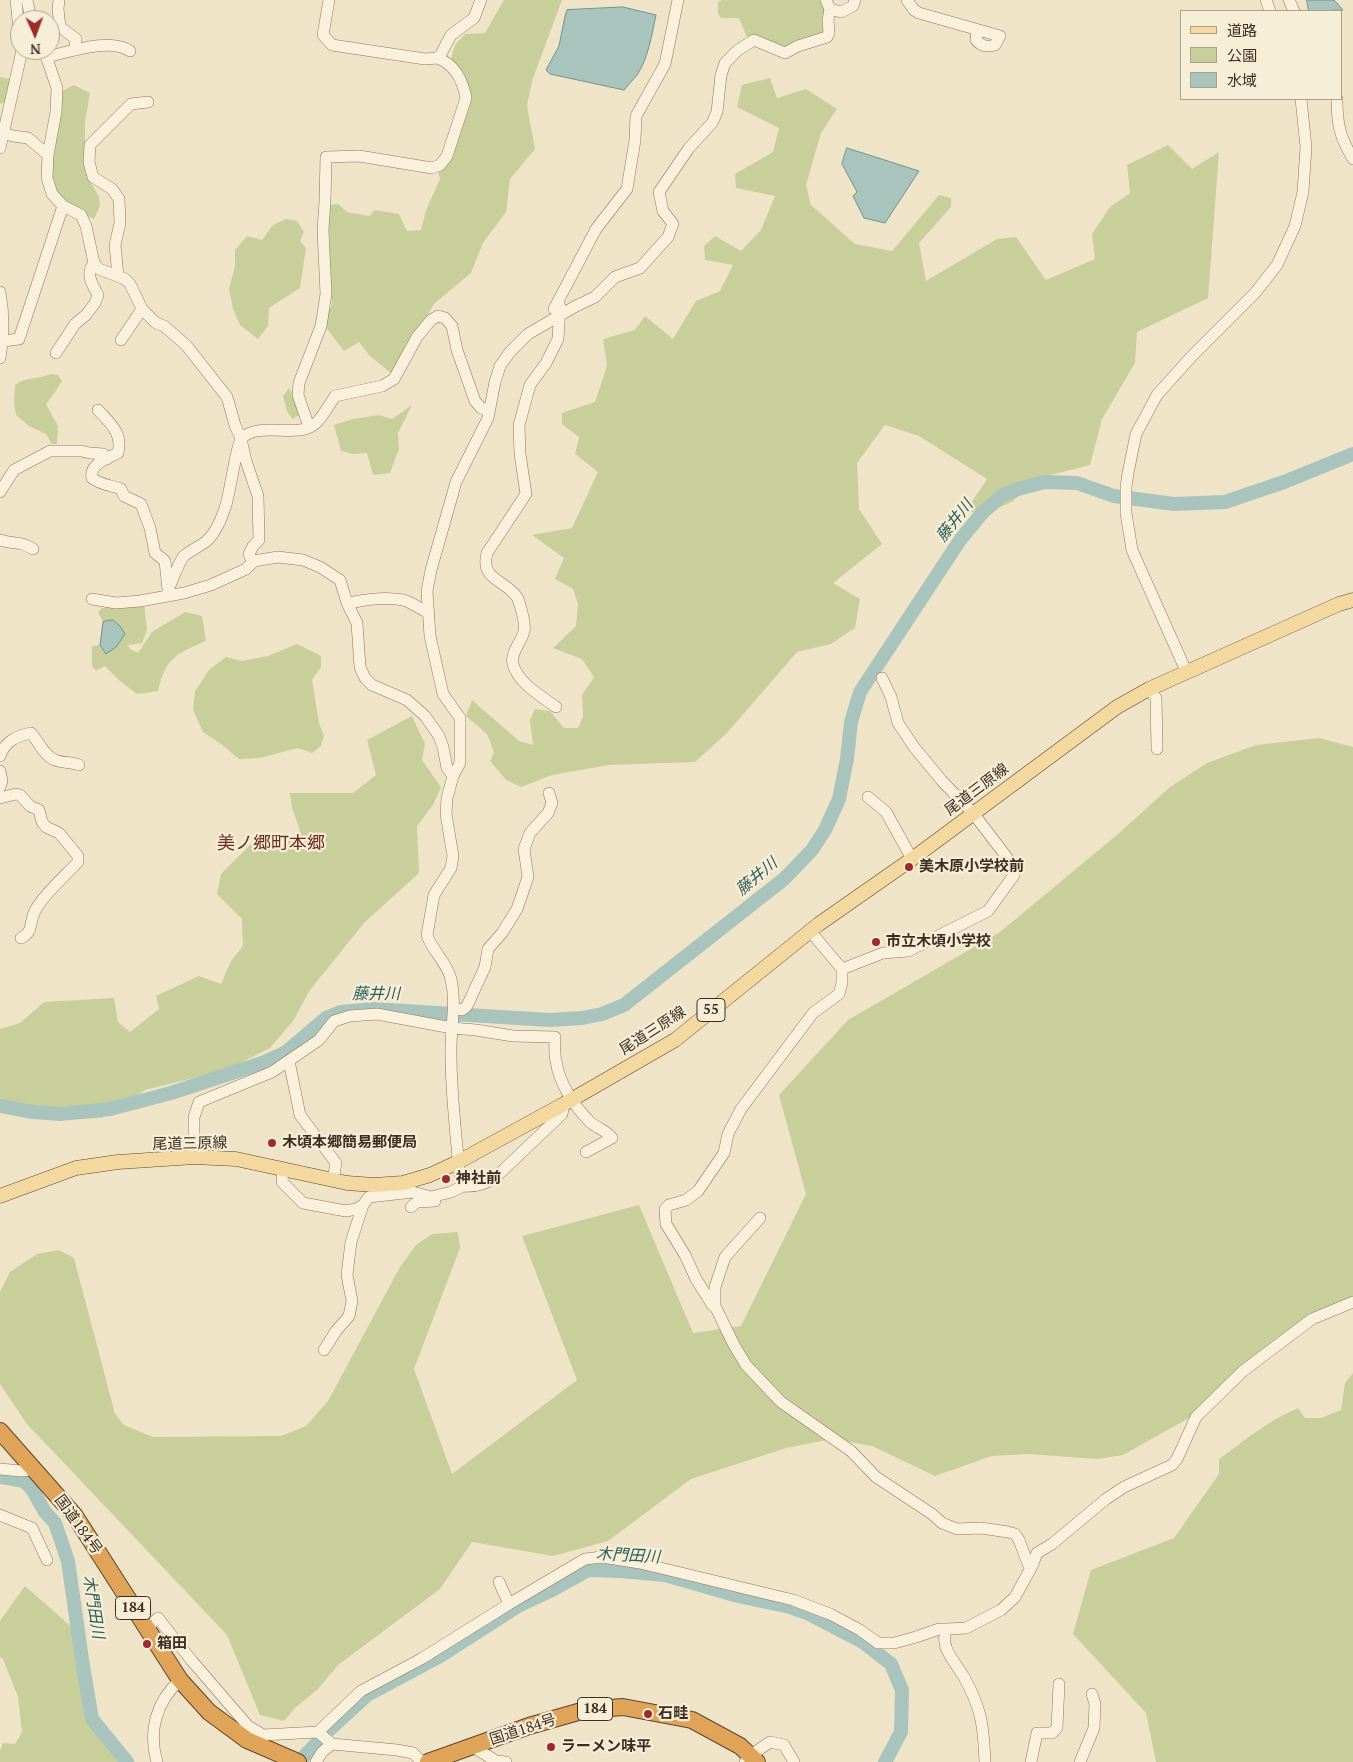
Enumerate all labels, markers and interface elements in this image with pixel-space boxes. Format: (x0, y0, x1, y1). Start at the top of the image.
north arrow (10, 10, 60, 60)
legend (1180, 10, 1343, 100)
text: 道路 (1227, 20, 1257, 40)
text: N (30, 40, 41, 59)
text: 公園 (1227, 45, 1257, 65)
text: 水域 (1227, 70, 1257, 90)
water label: 藤井川 (933, 496, 977, 546)
street label: 尾道三原線 (942, 760, 1012, 820)
district label: 美ノ郷町本郷 (217, 833, 325, 855)
water label: 藤井川 (732, 854, 782, 900)
place label: 美木原小学校前 (919, 858, 1024, 876)
marker: 美木原小学校前 (903, 861, 915, 873)
place label: 市立木頃小学校 (886, 933, 991, 951)
marker: 市立木頃小学校 (870, 936, 882, 948)
water label: 藤井川 (352, 984, 400, 1004)
road number: 55 (697, 998, 725, 1022)
street label: 尾道三原線 (617, 1003, 689, 1059)
street label: 尾道三原線 (152, 1134, 228, 1154)
place label: 木頃本郷簡易郵便局 (282, 1134, 417, 1152)
marker: 木頃本郷簡易郵便局 (266, 1137, 278, 1149)
place label: 神社前 (456, 1170, 501, 1188)
marker: 神社前 (440, 1173, 452, 1185)
street label: 国道184号 (50, 1492, 106, 1558)
water label: 木門田川 (596, 1545, 660, 1567)
water label: 木門田川 (79, 1574, 107, 1640)
road number: 184 (116, 1596, 150, 1620)
place label: 箱田 (157, 1635, 187, 1653)
marker: 箱田 (141, 1638, 153, 1650)
road number: 184 (578, 1698, 612, 1720)
place label: 石畦 (658, 1705, 688, 1723)
marker: 石畦 (642, 1708, 654, 1720)
street label: 国道184号 (487, 1711, 559, 1749)
place label: ラーメン味平 (561, 1738, 651, 1756)
marker: ラーメン味平 (545, 1741, 557, 1753)

